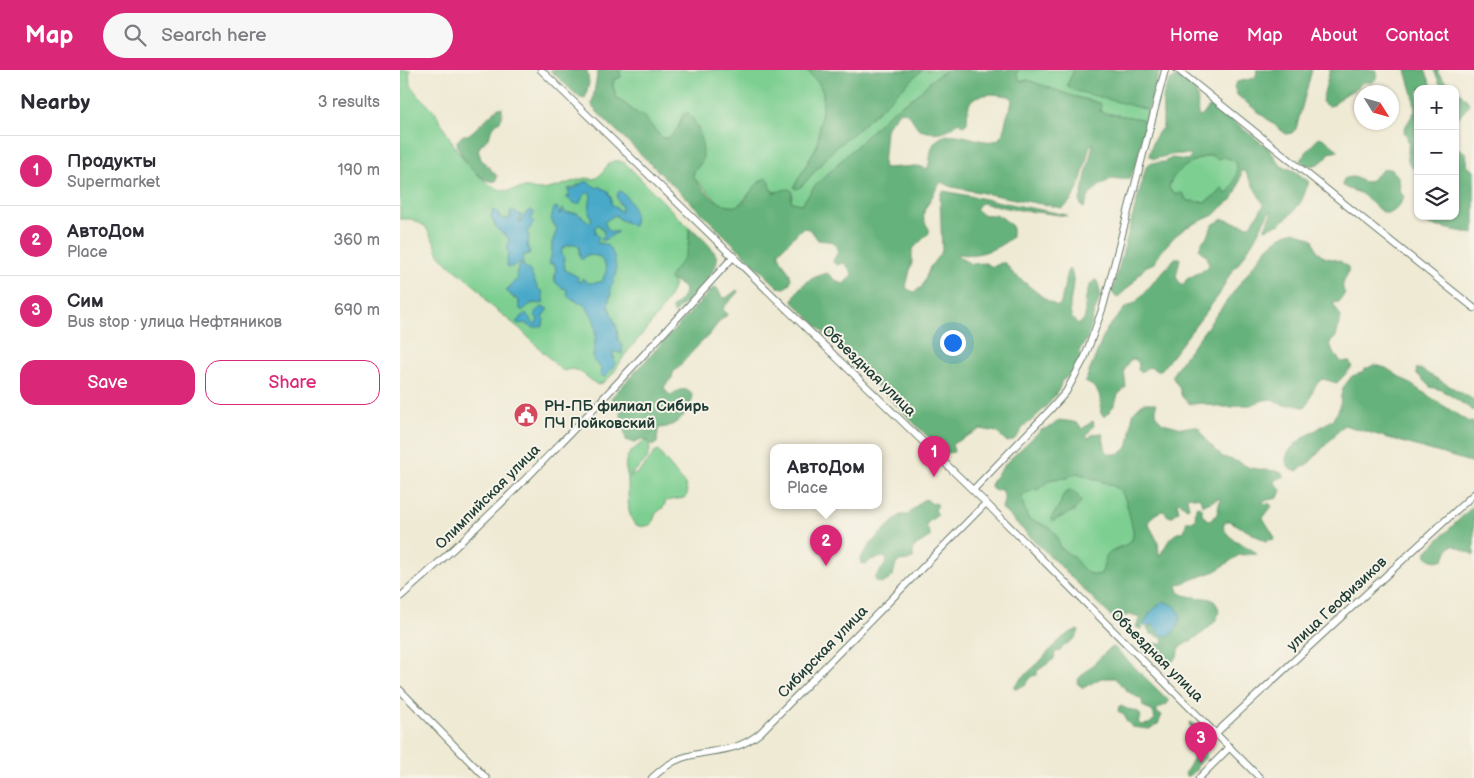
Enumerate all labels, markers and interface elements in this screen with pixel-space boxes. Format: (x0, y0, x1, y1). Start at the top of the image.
search box (103, 13, 453, 58)
text: Map (25, 21, 73, 50)
icon: search (121, 21, 149, 49)
text: Search here (161, 24, 267, 47)
text: Home (1170, 25, 1219, 46)
text: Map (1247, 25, 1283, 46)
text: About (1311, 25, 1358, 46)
text: Contact (1386, 25, 1449, 46)
north arrow (1354, 85, 1399, 130)
map controls (1414, 85, 1459, 220)
button: + (1414, 85, 1459, 130)
text: Nearby (20, 90, 90, 115)
text: 3 results (318, 93, 380, 112)
button: − (1414, 130, 1459, 175)
text: Продукты (67, 150, 156, 173)
text: 1 (33, 161, 39, 180)
text: 190 m (338, 161, 380, 180)
text: Supermarket (67, 173, 160, 192)
button: layers (1414, 175, 1459, 220)
text: АвтоДом (67, 220, 145, 243)
text: 2 (31, 231, 41, 250)
text: 360 m (333, 231, 380, 250)
text: Place (67, 243, 108, 262)
text: Сим (67, 290, 104, 313)
text: 3 (31, 301, 41, 320)
text: 690 m (334, 301, 380, 320)
text: Bus stop · улица Нефтяников (67, 313, 282, 332)
street label: Объездная улица (818, 321, 920, 421)
your location (940, 330, 966, 356)
button: Save (20, 360, 195, 405)
button: Share (205, 360, 380, 405)
place label: РН-ПБ филиал Сибирь ПЧ Пойковский (544, 397, 709, 433)
public building icon: РН-ПБ филиал Сибирь ПЧ Пойковский (513, 402, 539, 428)
pin: 1 (918, 436, 950, 477)
street label: Олимпийская улица (431, 440, 545, 554)
popup (770, 444, 882, 509)
text: АвтоДом (787, 456, 865, 479)
text: Place (787, 479, 828, 498)
pin: 2 (810, 525, 842, 566)
street label: улица Геофизиков (1283, 553, 1391, 655)
street label: Сибирская улица (774, 602, 872, 702)
street label: Объездная улица (1107, 606, 1207, 706)
pin: 3 (1185, 722, 1217, 763)

